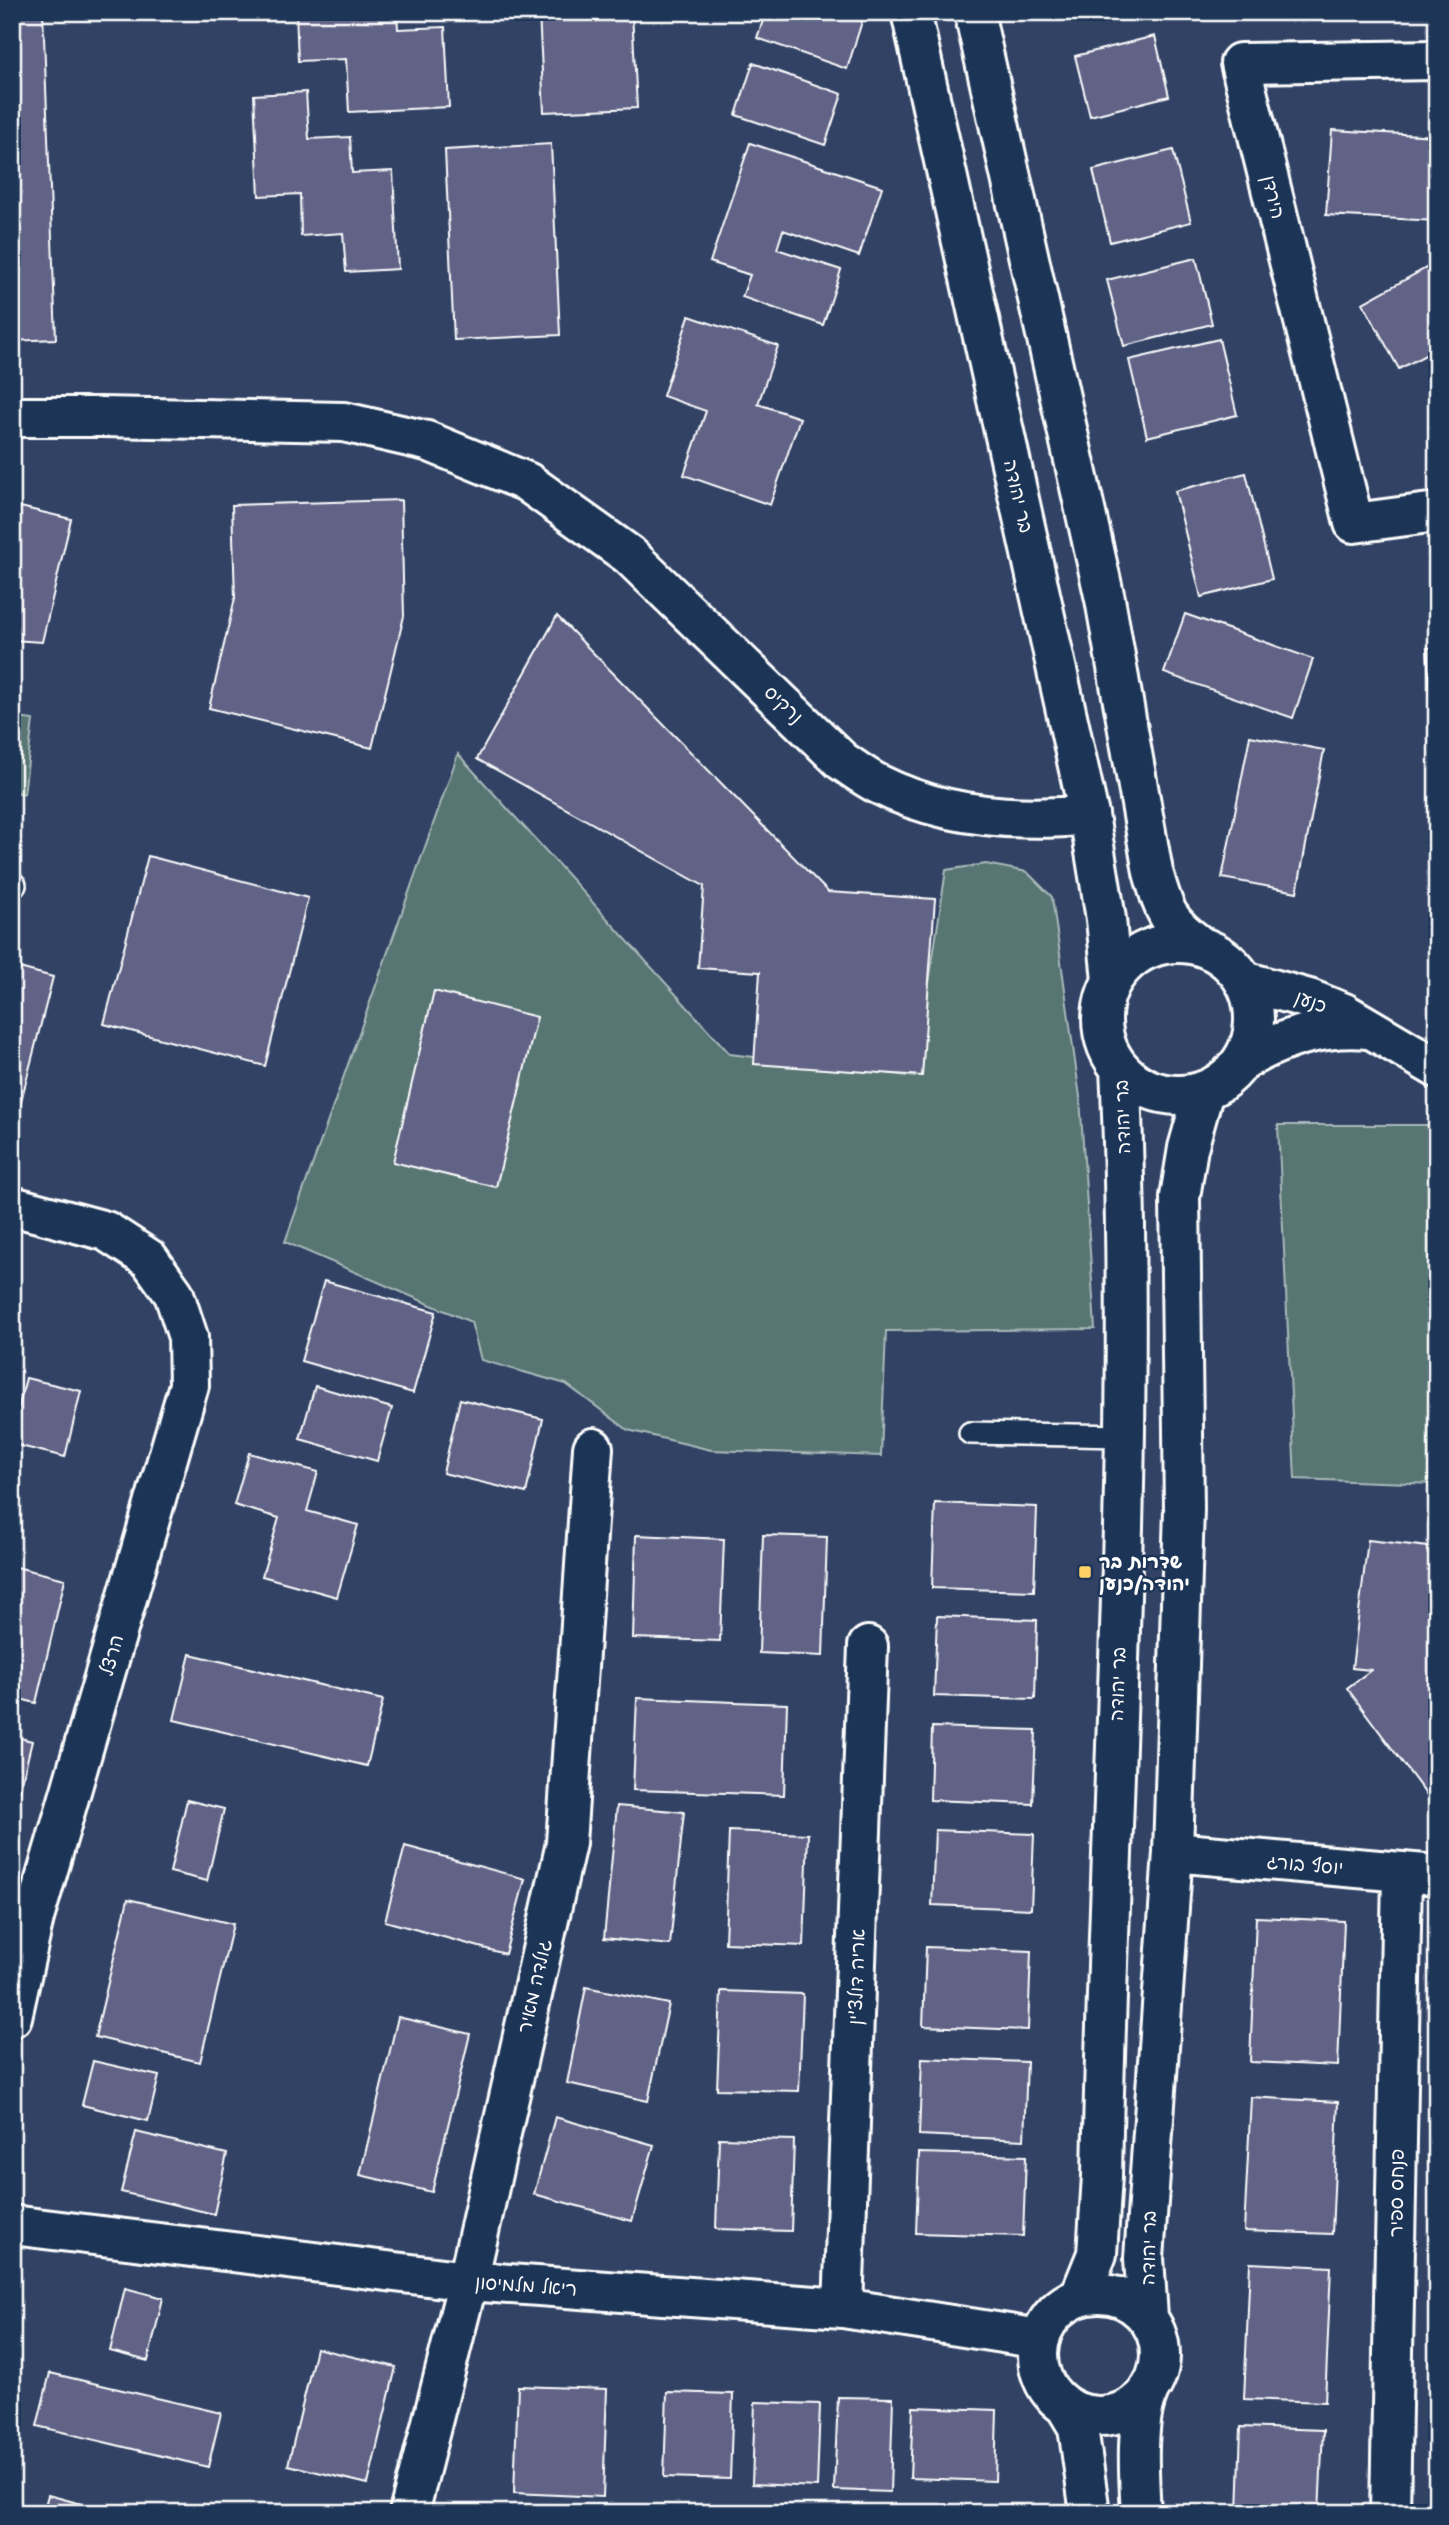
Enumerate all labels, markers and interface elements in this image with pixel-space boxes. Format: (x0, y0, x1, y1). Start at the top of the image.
street label: הירדן (1256, 173, 1291, 221)
street label: בר יהודה (998, 457, 1039, 535)
street label: נרקיס (759, 680, 809, 729)
street label: כנען (1291, 984, 1330, 1019)
street label: בר יהודה (1109, 1079, 1136, 1155)
place label: שדרות בר יהודה/כנען (1099, 1549, 1190, 1596)
marker: שדרות בר יהודה/כנען (1077, 1564, 1093, 1580)
street label: הרצל (94, 1632, 129, 1679)
street label: בר יהודה (1104, 1646, 1131, 1722)
street label: יוסף בורג (1266, 1849, 1344, 1880)
street label: אריה דולצ'ין (842, 1928, 871, 2026)
street label: גולדה מאיר (512, 1936, 558, 2036)
street label: פנחס ספיר (1383, 2149, 1410, 2237)
street label: בר יהודה (1135, 2211, 1162, 2286)
street label: ריאל מלמיסון (474, 2269, 578, 2302)

